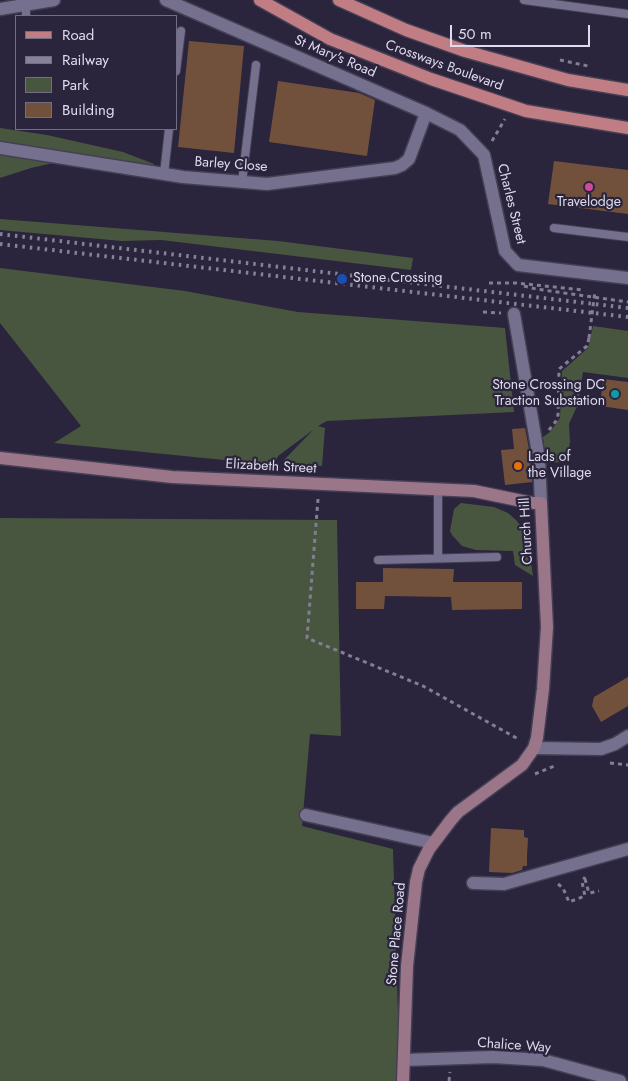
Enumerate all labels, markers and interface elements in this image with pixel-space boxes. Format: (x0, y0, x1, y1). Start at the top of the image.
legend (15, 15, 178, 130)
scale bar (453, 15, 593, 47)
text: 50 m (458, 23, 492, 45)
text: Road (62, 24, 94, 46)
street label: St Mary's Road (292, 32, 378, 82)
street label: Crossways Boulevard (383, 37, 505, 95)
text: Railway (62, 49, 109, 71)
text: Park (62, 74, 89, 96)
text: Building (62, 99, 114, 121)
street label: Barley Close (194, 154, 268, 176)
street label: Charles Street (493, 162, 529, 246)
marker: Travelodge (583, 181, 595, 193)
place label: Travelodge (557, 195, 621, 211)
place label: Stone Crossing (353, 271, 443, 287)
marker: Stone Crossing (335, 272, 349, 286)
place label: Stone Crossing DC Traction Substation (492, 378, 605, 411)
marker: Stone Crossing DC Traction Substation (609, 388, 621, 400)
place label: Lads of the Village (528, 450, 591, 482)
street label: Elizabeth Street (225, 456, 317, 478)
marker: Lads of the Village (512, 460, 524, 472)
street label: Church Hill (517, 497, 537, 565)
street label: Stone Place Road (384, 882, 410, 986)
street label: Chalice Way (477, 1035, 551, 1057)

